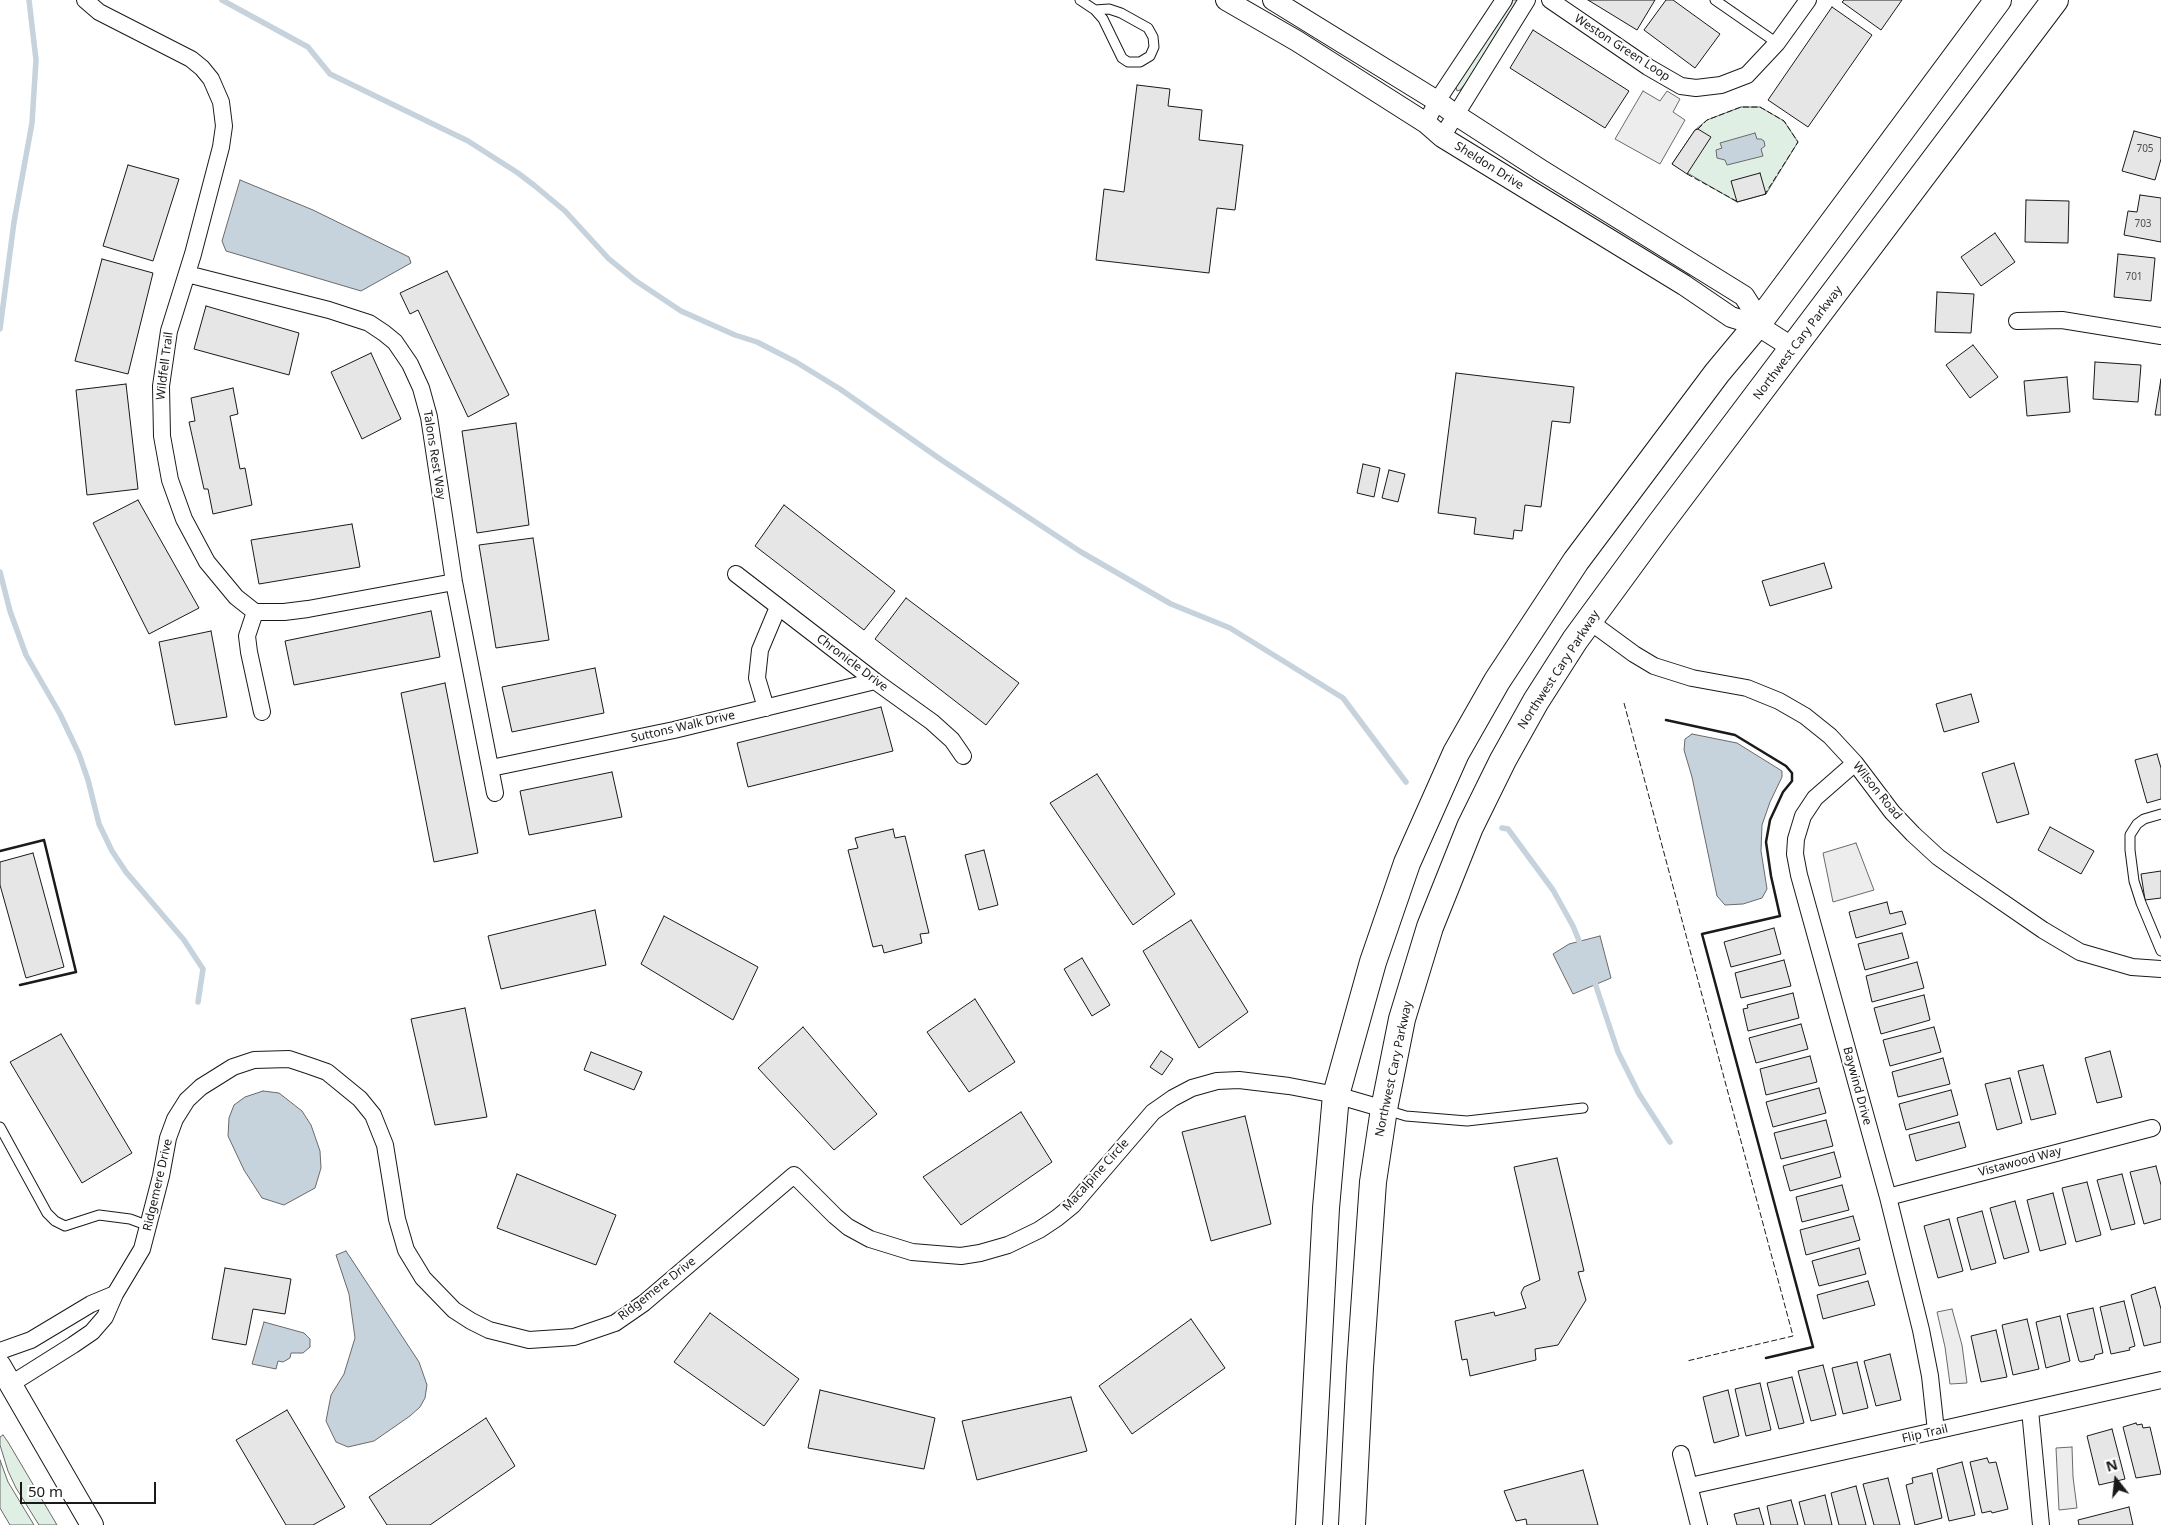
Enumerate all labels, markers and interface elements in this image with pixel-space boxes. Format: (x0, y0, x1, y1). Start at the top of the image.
street label: Weston Green Loop (1571, 12, 1673, 84)
street label: Sheldon Drive (1452, 139, 1526, 193)
house number: 705 (2136, 143, 2154, 155)
house number: 703 (2134, 218, 2152, 230)
house number: 701 (2125, 271, 2143, 283)
street label: Northwest Cary Parkway (1751, 283, 1845, 403)
street label: Wildfell Trail (154, 331, 176, 401)
street label: Talons Rest Way (420, 409, 448, 501)
street label: Northwest Cary Parkway (1515, 608, 1603, 732)
street label: Chronicle Drive (813, 631, 891, 695)
street label: Suttons Walk Drive (630, 708, 736, 746)
street label: Wilson Road (1849, 759, 1905, 823)
street label: Northwest Cary Parkway (1373, 1000, 1415, 1138)
street label: Baywind Drive (1840, 1045, 1874, 1127)
street label: Macalpine Circle (1060, 1136, 1132, 1214)
street label: Ridgemere Drive (140, 1137, 176, 1233)
street label: Vistawood Way (1977, 1144, 2063, 1180)
street label: Ridgemere Drive (615, 1254, 699, 1324)
street label: Flip Trail (1901, 1422, 1949, 1446)
text: N (2104, 1454, 2120, 1476)
north arrow (2091, 1455, 2141, 1505)
scale bar (22, 1472, 159, 1504)
text: 50 m (28, 1481, 63, 1501)

